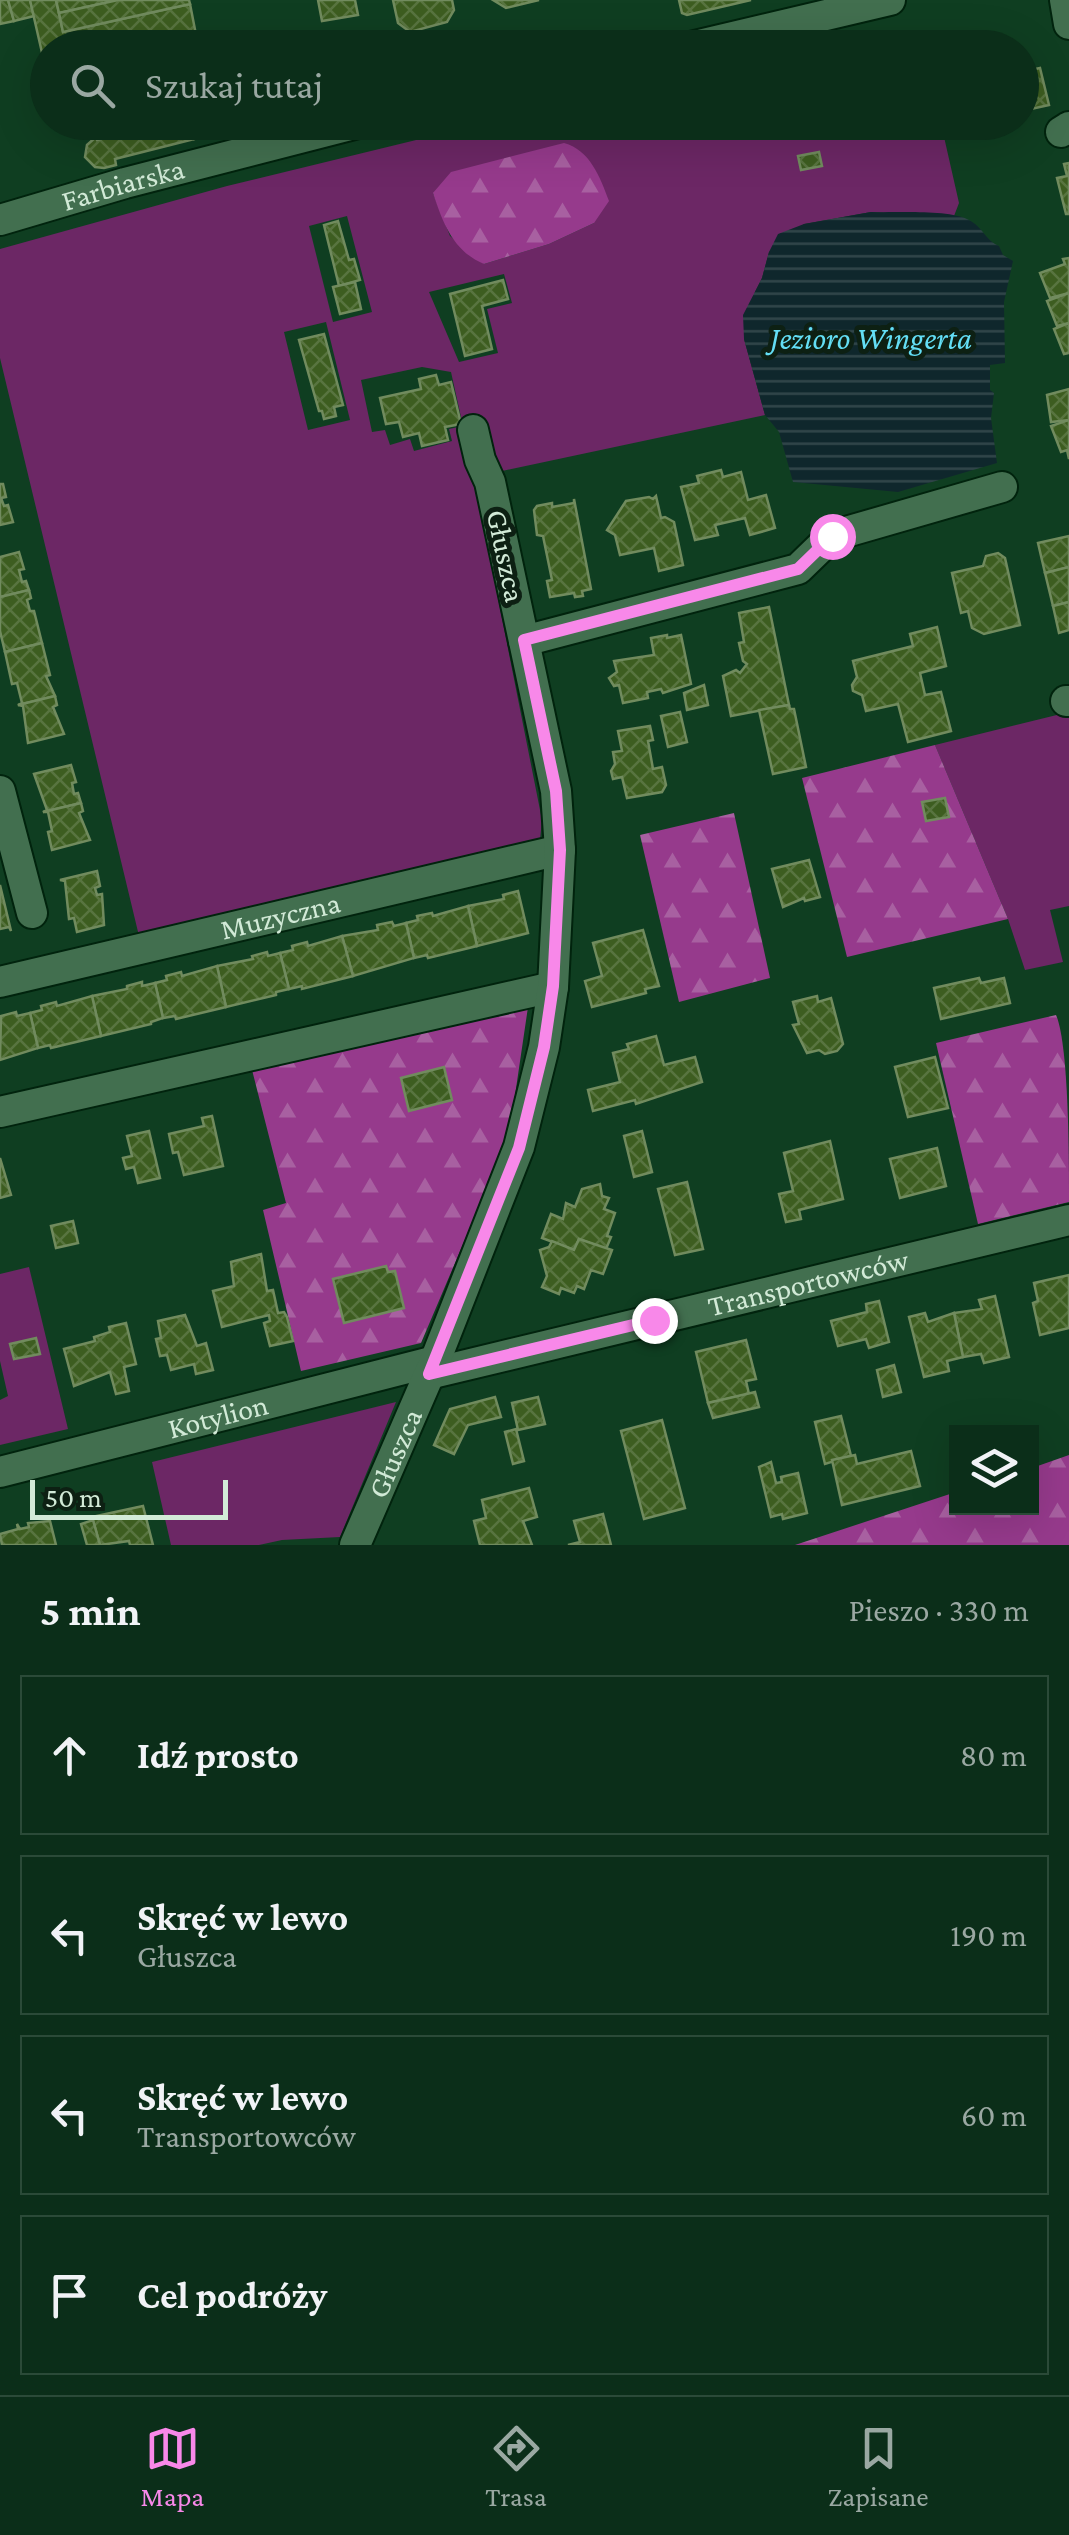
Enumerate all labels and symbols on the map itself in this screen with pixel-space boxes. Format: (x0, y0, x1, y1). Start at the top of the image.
street label: Farbiarska (57, 151, 188, 217)
water label: Jezioro Wingerta (765, 320, 972, 356)
street label: Głuszca (481, 507, 532, 605)
route start (810, 514, 856, 560)
street label: Muzyczna (217, 885, 344, 946)
street label: Transportowców (705, 1242, 913, 1322)
route end (632, 1298, 678, 1344)
street label: Kotylion (164, 1387, 271, 1444)
street label: Głuszca (361, 1403, 428, 1503)
scale bar (30, 1475, 228, 1520)

